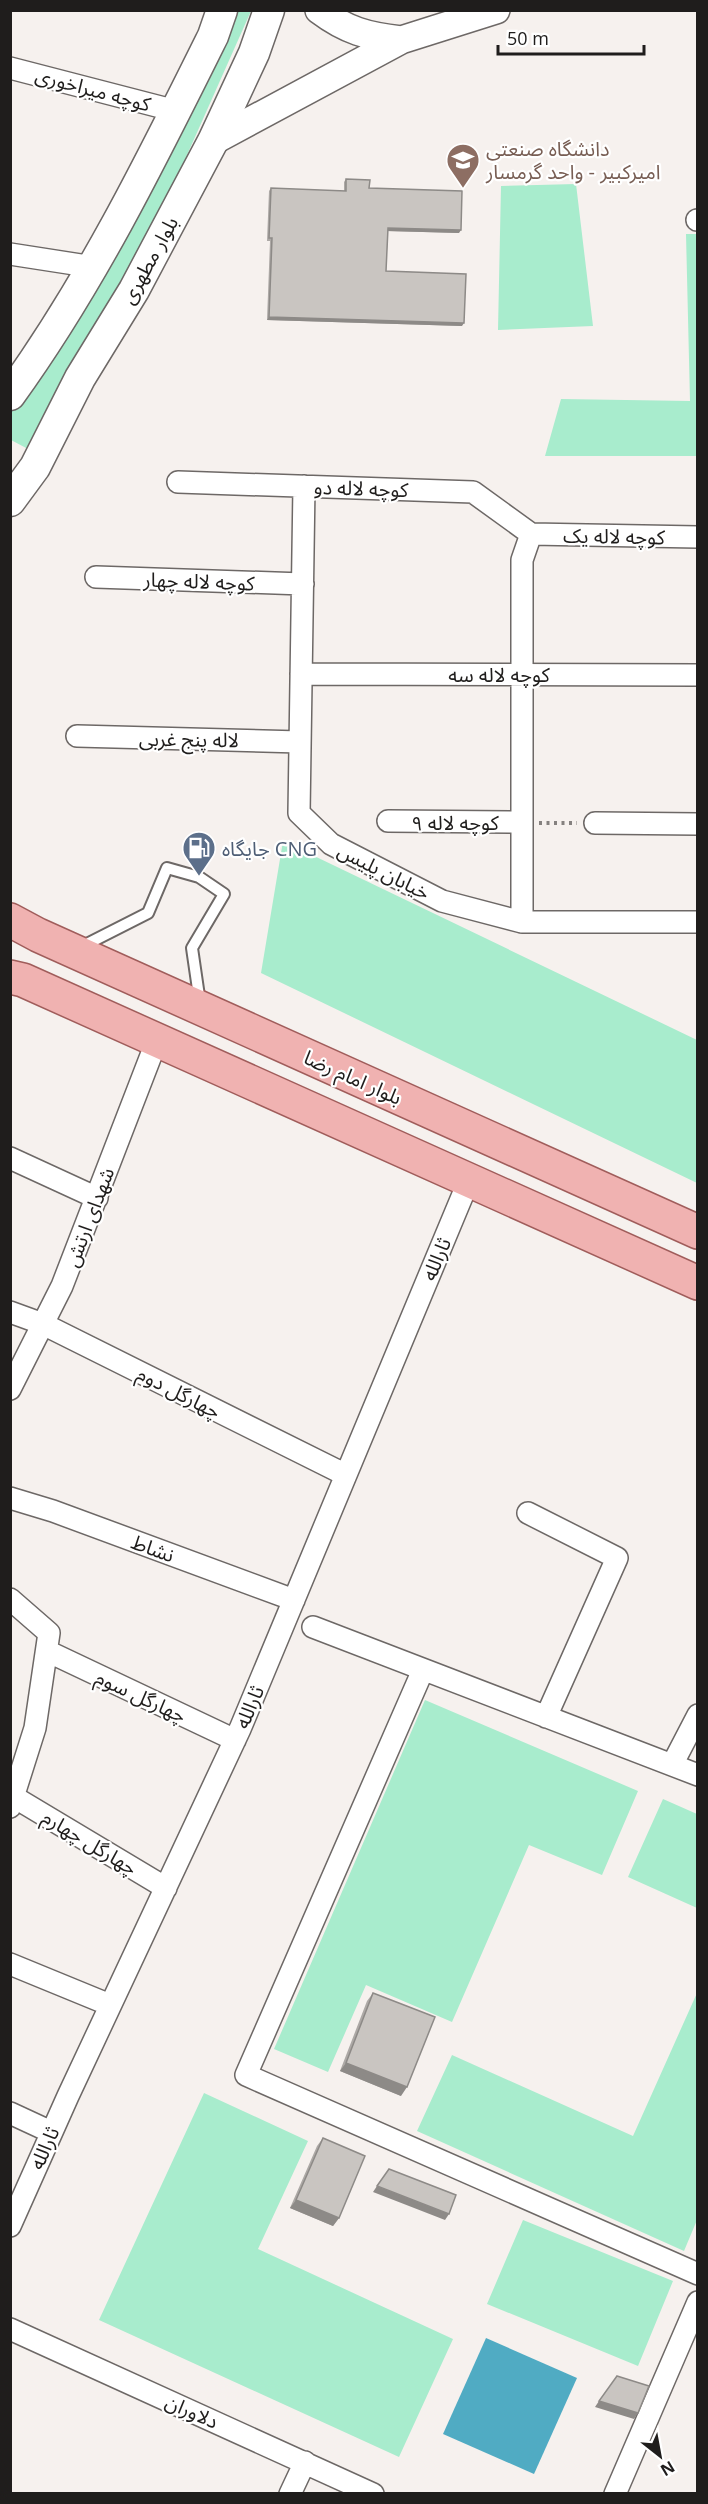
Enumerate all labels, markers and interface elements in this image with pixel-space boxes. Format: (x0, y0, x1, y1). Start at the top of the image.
scale bar (498, 18, 644, 56)
text: 50 m (507, 26, 549, 50)
street label: کوچه میراخوری (32, 61, 154, 118)
place label: دانشگاه صنعتی امیرکبیر - واحد گرمسار (485, 135, 660, 185)
school or university icon: دانشگاه صنعتی امیرکبیر - واحد گرمسار (445, 142, 481, 189)
street label: بلوار مطهری (114, 211, 184, 309)
street label: کوچه لاله دو (313, 473, 409, 503)
street label: کوچه لاله یک (563, 522, 666, 550)
street label: کوچه لاله چهار (142, 566, 256, 597)
street label: کوچه لاله سه (448, 661, 551, 688)
street label: لاله پنج غربی (139, 725, 239, 755)
street label: کوچه لاله ۹ (411, 809, 500, 836)
fuel station icon: جایگاه CNG (181, 830, 217, 877)
place label: جایگاه CNG (222, 835, 317, 862)
street label: خیابان پلیس (333, 836, 435, 906)
street label: بلوار امام رضا (299, 1043, 406, 1112)
street label: شهدای ارتش (58, 1163, 120, 1271)
street label: ثارالله (415, 1233, 457, 1285)
street label: چهارگل دوم (132, 1359, 225, 1426)
street label: نشاط (128, 1528, 178, 1568)
street label: چهارگل سوم (90, 1663, 191, 1731)
street label: ثارالله (228, 1681, 270, 1733)
street label: چهارگل چهارم (36, 1803, 143, 1883)
street label: ثارالله (23, 2122, 65, 2174)
street label: دلاوران (161, 2387, 223, 2435)
north arrow (630, 2426, 690, 2486)
text: N (656, 2456, 679, 2482)

